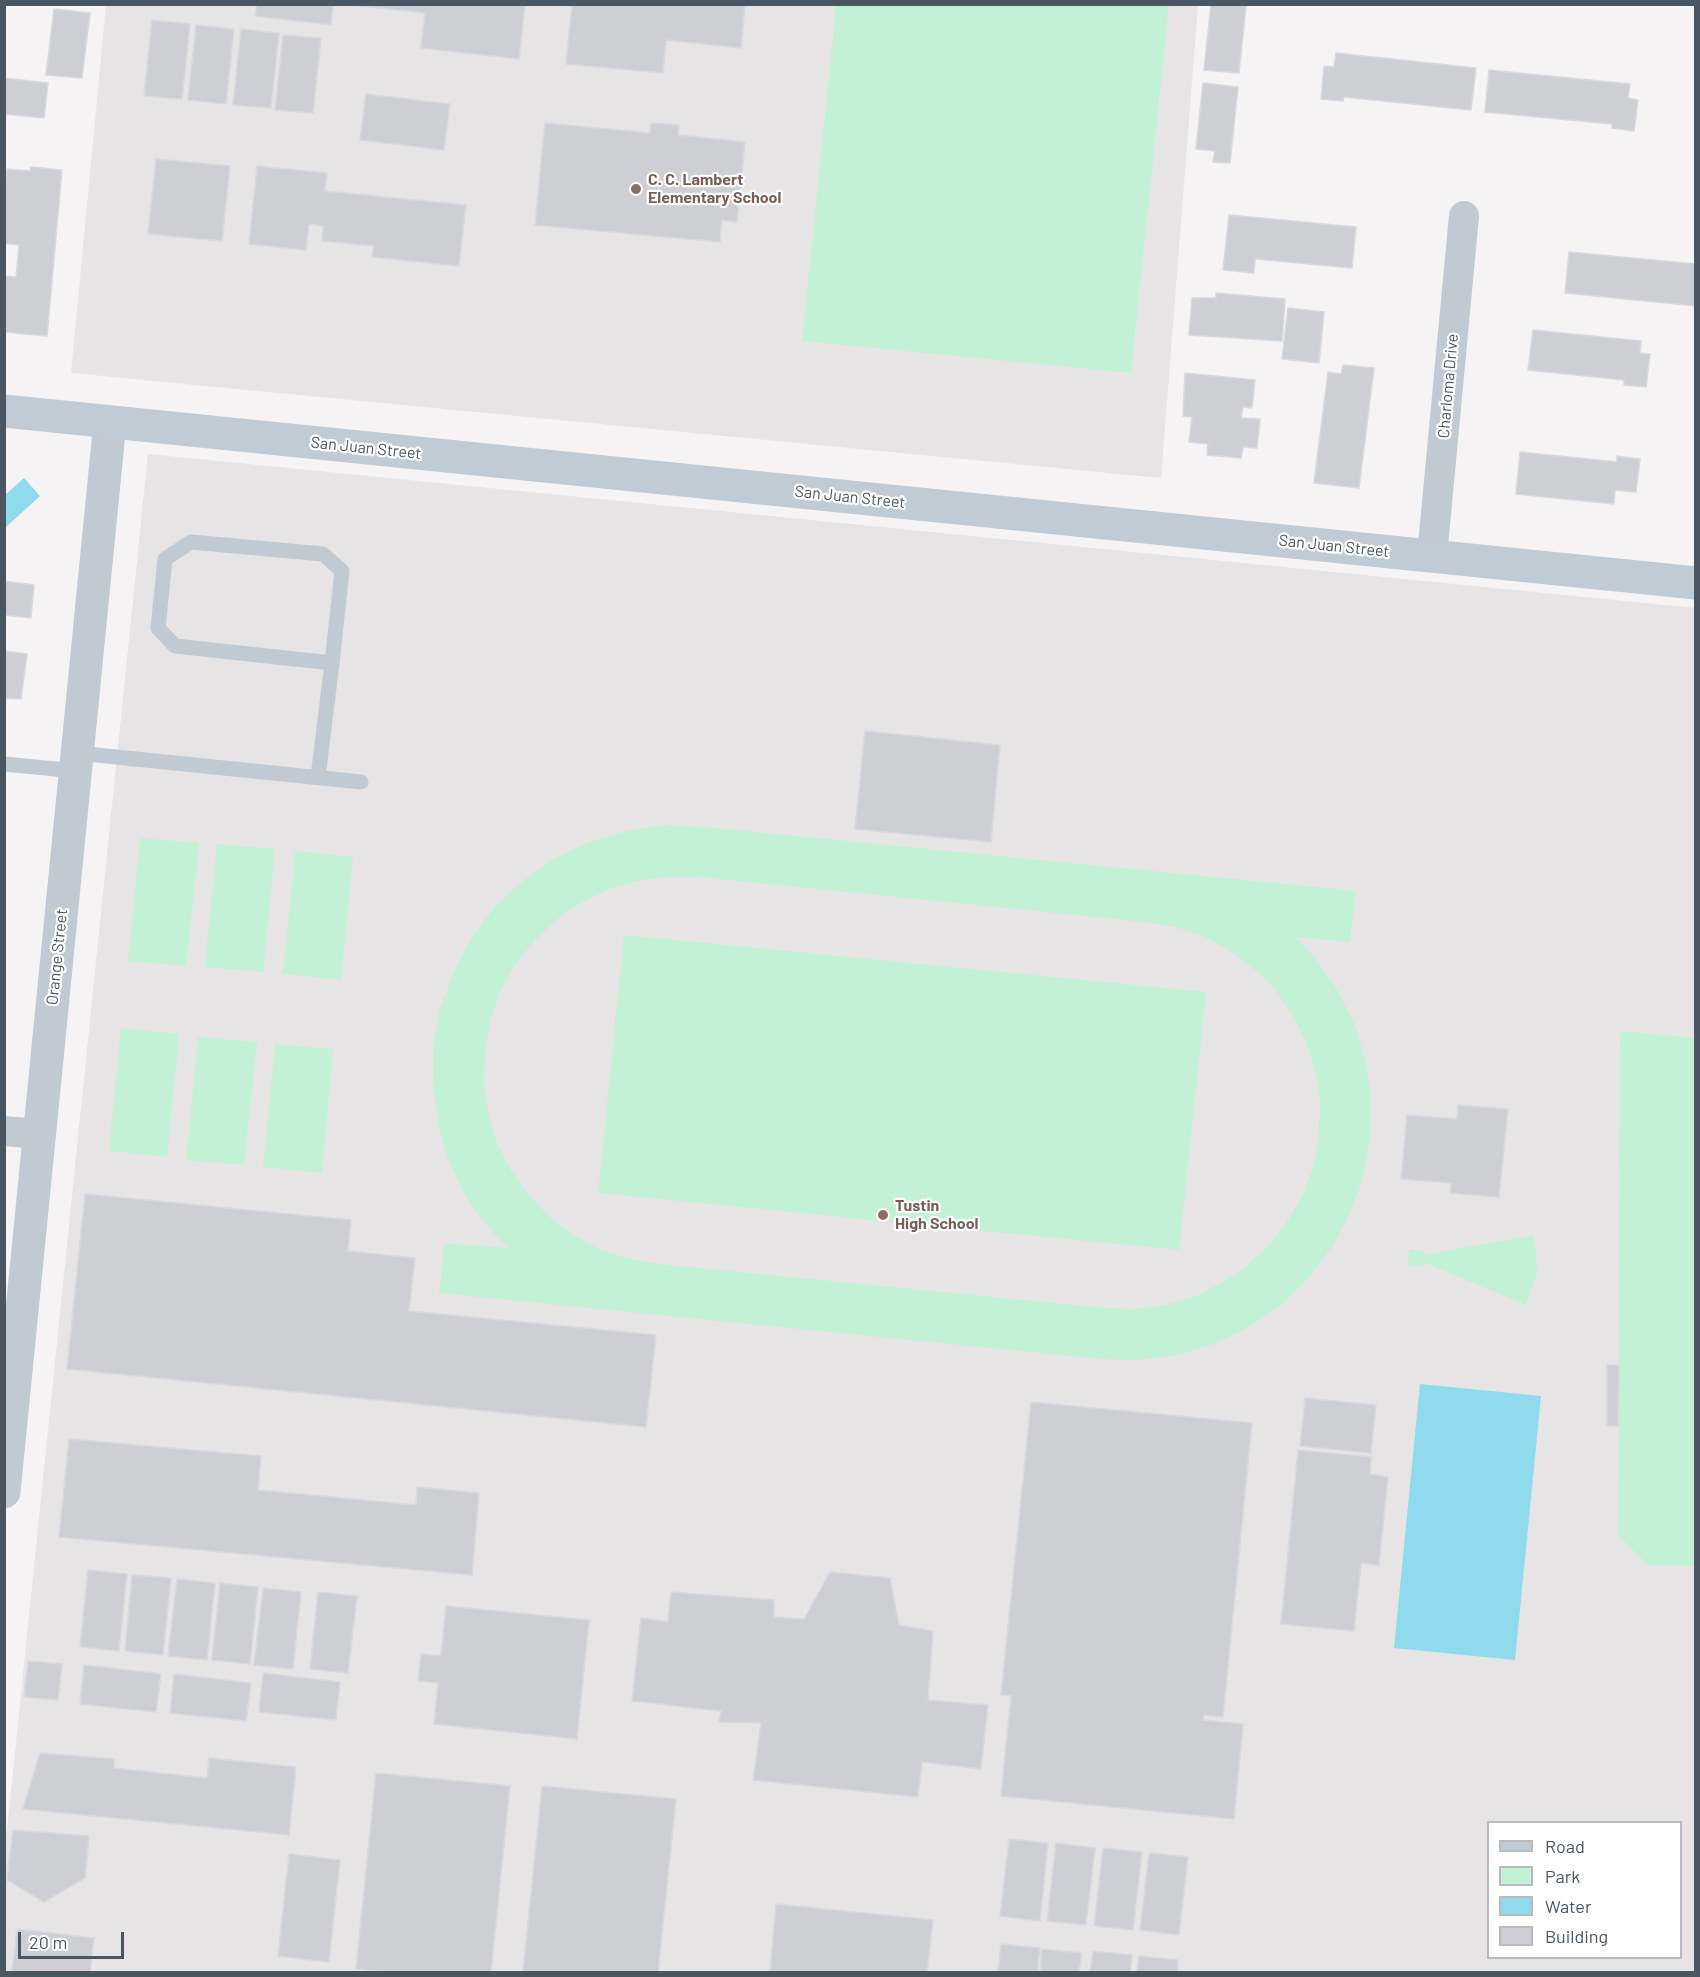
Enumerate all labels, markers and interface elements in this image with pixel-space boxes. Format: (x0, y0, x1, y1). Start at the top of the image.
place label: C. C. Lambert Elementary School (648, 170, 781, 208)
marker: C. C. Lambert Elementary School (629, 182, 643, 196)
street label: Charloma Drive (1434, 333, 1462, 439)
street label: San Juan Street (310, 433, 422, 463)
street label: San Juan Street (794, 482, 906, 512)
street label: San Juan Street (1278, 531, 1390, 561)
street label: Orange Street (42, 908, 72, 1006)
place label: Tustin High School (895, 1196, 979, 1234)
marker: Tustin High School (876, 1208, 890, 1222)
legend (1487, 1821, 1682, 1959)
text: Road (1545, 1835, 1585, 1857)
text: Park (1545, 1865, 1580, 1887)
text: Water (1545, 1895, 1592, 1917)
scale bar (21, 1920, 128, 1958)
text: Building (1545, 1925, 1608, 1947)
text: 20 m (29, 1931, 67, 1953)

